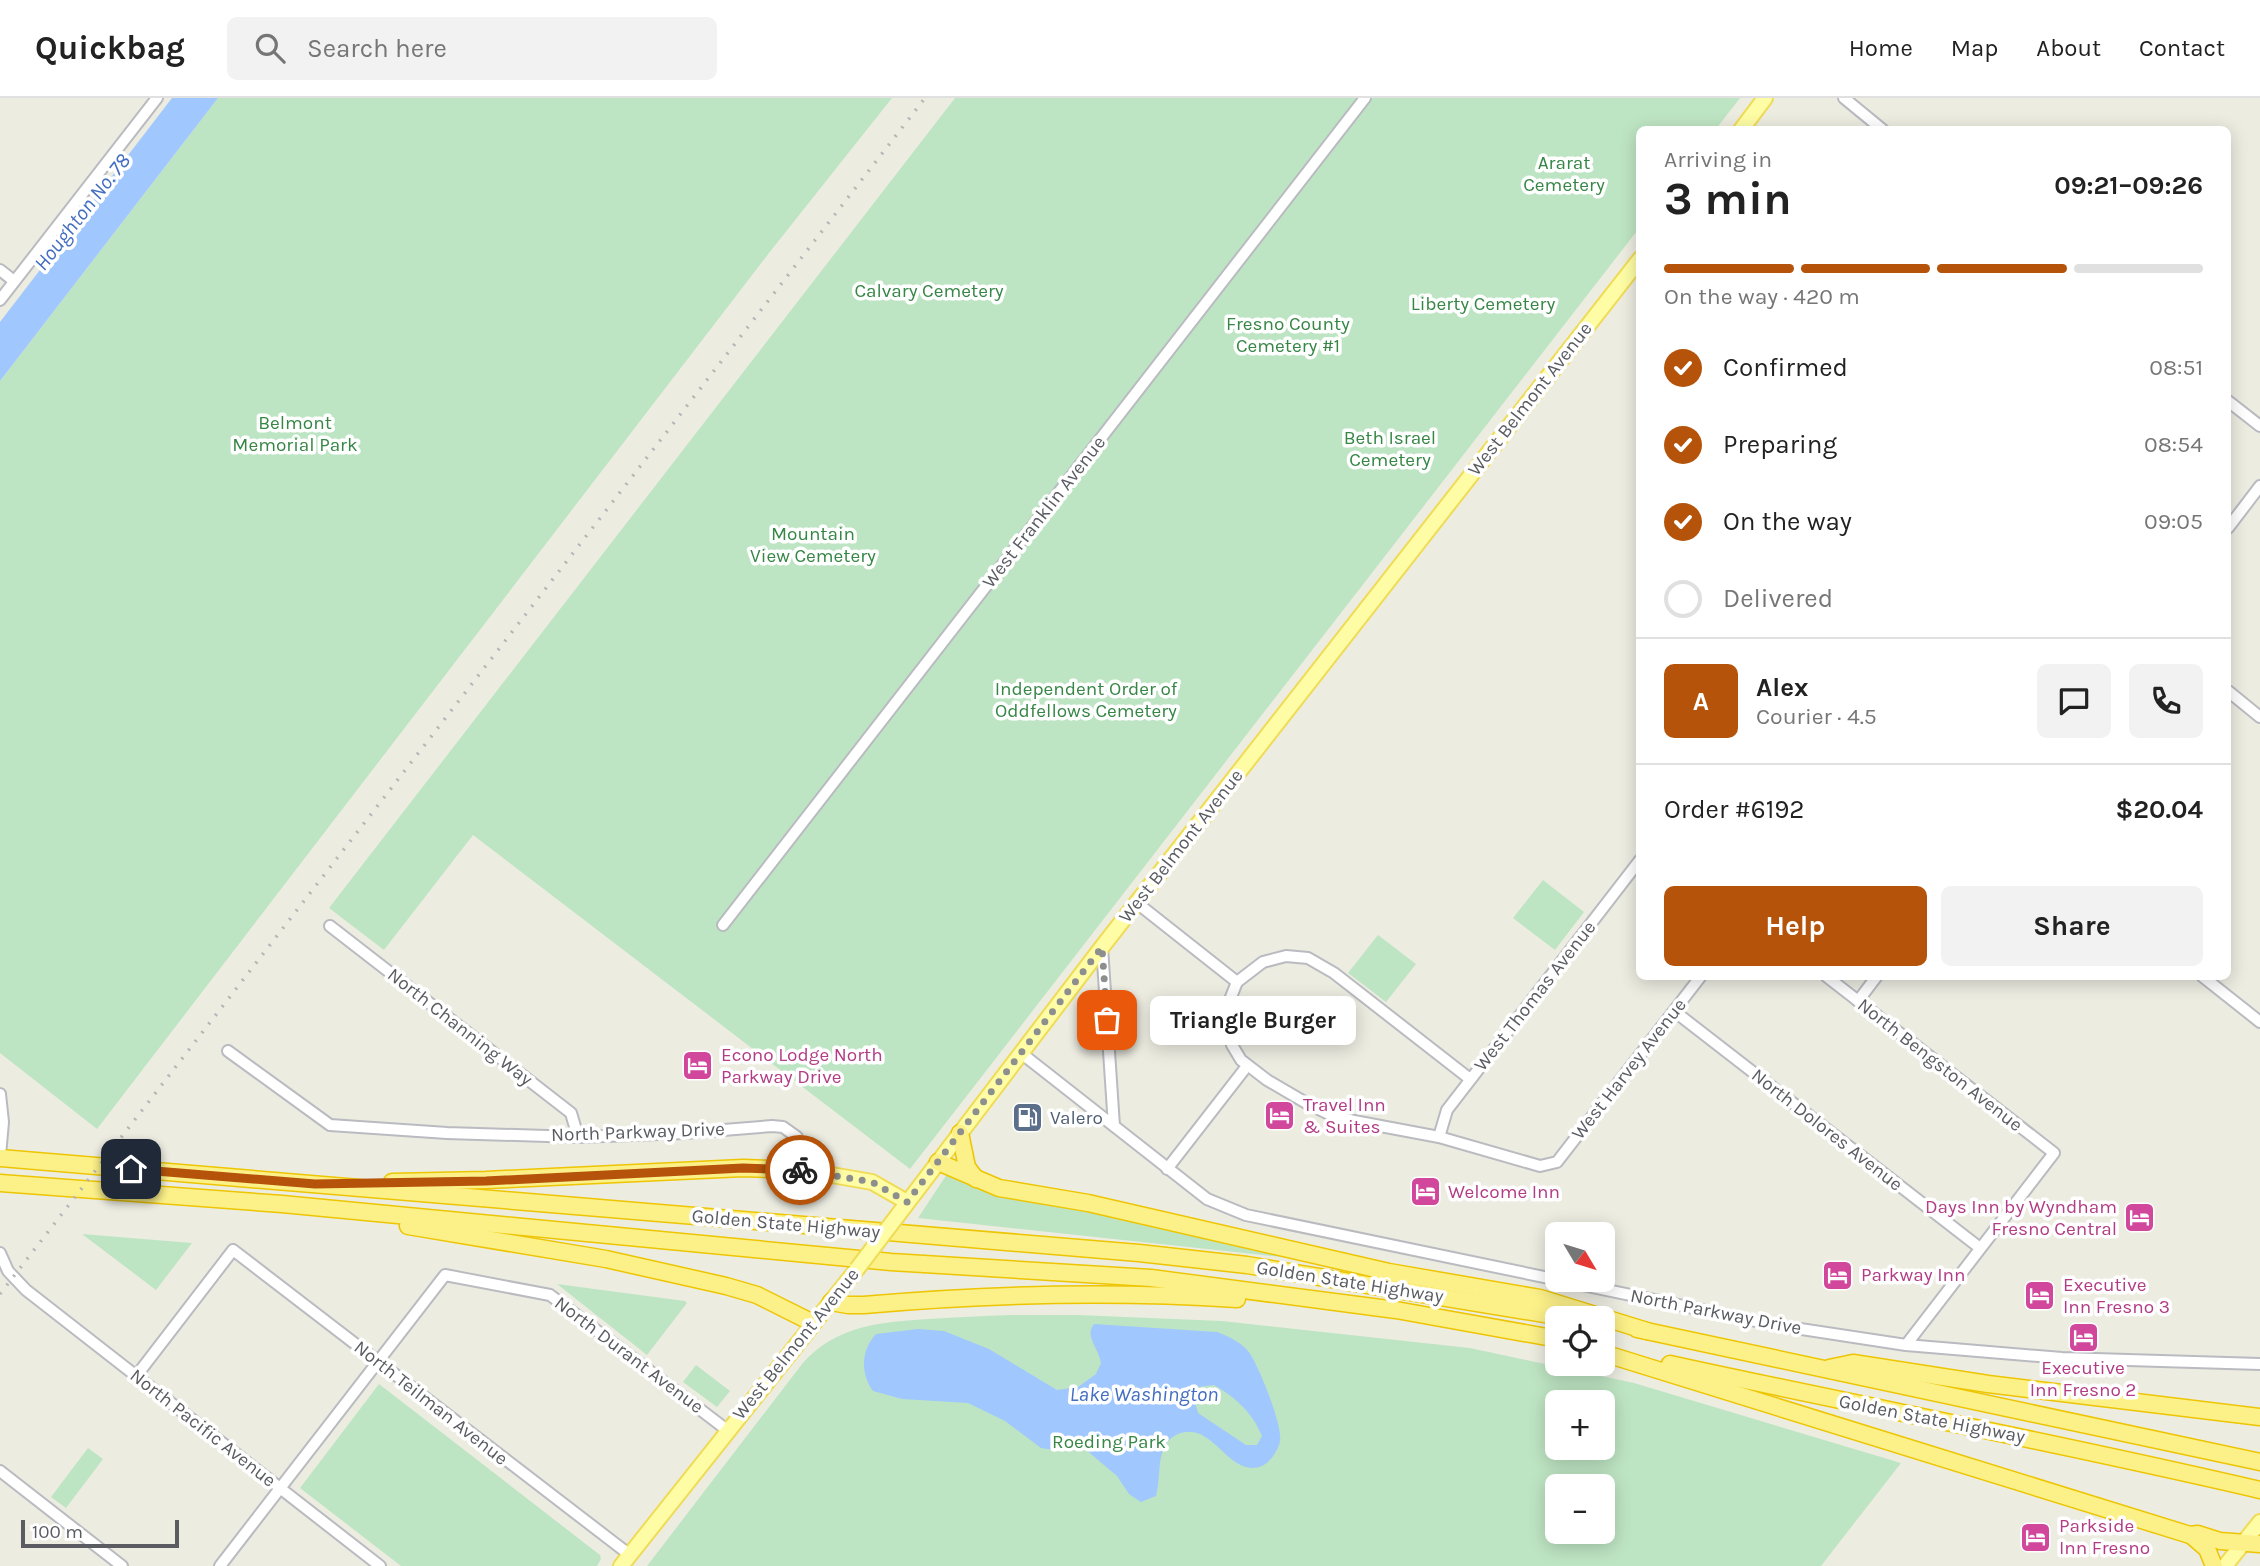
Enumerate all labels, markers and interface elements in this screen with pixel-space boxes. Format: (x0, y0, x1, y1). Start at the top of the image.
search box (227, 17, 717, 80)
text: Quickbag (35, 29, 185, 67)
icon: search (251, 29, 289, 67)
text: Search here (307, 33, 447, 64)
text: Home (1849, 34, 1913, 62)
text: Map (1951, 34, 1998, 62)
text: About (2036, 34, 2101, 62)
text: Contact (2139, 34, 2225, 62)
text: Arriving in (1664, 146, 1772, 173)
water label: Houghton No. 78 (29, 149, 135, 275)
park label: Ararat Cemetery (1523, 152, 1605, 196)
text: 09:21–09:26 (2054, 170, 2203, 201)
text: 3 min (1664, 172, 1792, 226)
park label: Calvary Cemetery (854, 280, 1004, 302)
text: On the way · 420 m (1664, 283, 1860, 310)
park label: Liberty Cemetery (1411, 293, 1555, 315)
park label: Fresno County Cemetery #1 (1226, 313, 1350, 357)
street label: West Belmont Avenue (1463, 318, 1597, 480)
icon: check (1664, 349, 1702, 387)
text: Confirmed (1723, 352, 1848, 383)
text: 08:51 (2149, 354, 2203, 381)
park label: Belmont Memorial Park (232, 412, 358, 456)
icon: check (1664, 426, 1702, 464)
park label: Beth Israel Cemetery (1344, 427, 1436, 471)
text: Preparing (1723, 429, 1837, 460)
text: 08:54 (2144, 431, 2203, 458)
street label: West Franklin Avenue (978, 432, 1110, 592)
icon: check (1664, 503, 1702, 541)
text: On the way (1723, 506, 1852, 537)
text: 09:05 (2144, 508, 2203, 535)
park label: Mountain View Cemetery (750, 523, 876, 567)
text: Delivered (1723, 583, 1833, 614)
button: chat (2037, 664, 2111, 738)
button: phone (2129, 664, 2203, 738)
text: Alex (1756, 672, 1808, 703)
park label: Independent Order of Oddfellows Cemetery (995, 678, 1178, 722)
text: A (1693, 686, 1709, 717)
text: Courier · 4.5 (1756, 703, 1877, 730)
street label: West Belmont Avenue (1114, 765, 1248, 927)
text: Order #6192 (1664, 794, 1804, 825)
text: $20.04 (2115, 794, 2203, 825)
button: Help (1664, 886, 1927, 966)
button: Share (1941, 886, 2203, 966)
street label: West Thomas Avenue (1470, 917, 1600, 1075)
street label: North Channing Way (383, 964, 537, 1091)
pin (1077, 990, 1137, 1050)
street label: West Harvey Avenue (1567, 994, 1691, 1144)
street label: North Bengston Avenue (1853, 994, 2027, 1136)
callout: Triangle Burger (1149, 996, 1356, 1044)
icon: bag (1088, 1001, 1126, 1039)
text: Triangle Burger (1170, 1007, 1336, 1034)
place label: Econo Lodge North Parkway Drive (721, 1044, 883, 1088)
hotel icon: Econo Lodge North Parkway Drive (681, 1049, 715, 1083)
street label: North Dolores Avenue (1747, 1064, 1907, 1196)
place label: Travel Inn & Suites (1303, 1094, 1386, 1138)
hotel icon: Travel Inn & Suites (1263, 1099, 1297, 1133)
fuel station icon: Valero (1010, 1101, 1044, 1135)
place label: Valero (1050, 1107, 1103, 1129)
street label: North Parkway Drive (551, 1118, 725, 1146)
courier (765, 1135, 835, 1205)
pin (101, 1139, 161, 1199)
icon: home (112, 1150, 150, 1188)
icon: bike (781, 1151, 819, 1189)
hotel icon: Welcome Inn (1408, 1175, 1442, 1209)
place label: Welcome Inn (1448, 1181, 1560, 1203)
place label: Days Inn by Wyndham Fresno Central (1925, 1196, 2117, 1240)
hotel icon: Days Inn by Wyndham Fresno Central (2123, 1201, 2157, 1235)
street label: Golden State Highway (691, 1205, 881, 1243)
north arrow (1545, 1222, 1615, 1292)
map controls (1545, 1222, 1615, 1544)
street label: Golden State Highway (1255, 1256, 1445, 1308)
hotel icon: Parkway Inn (1821, 1258, 1855, 1292)
street label: West Belmont Avenue (728, 1264, 864, 1424)
place label: Parkway Inn (1861, 1264, 1965, 1286)
place label: Executive Inn Fresno 3 (2063, 1274, 2170, 1318)
hotel icon: Executive Inn Fresno 3 (2023, 1279, 2057, 1313)
street label: North Parkway Drive (1629, 1285, 1803, 1339)
street label: North Durant Avenue (550, 1292, 708, 1418)
button: locate (1545, 1306, 1615, 1376)
hotel icon: Executive Inn Fresno 2 (2066, 1320, 2100, 1354)
street label: North Teilman Avenue (350, 1336, 512, 1470)
place label: Executive Inn Fresno 2 (2030, 1357, 2136, 1401)
street label: North Pacific Avenue (126, 1364, 280, 1492)
water label: Lake Washington (1069, 1382, 1219, 1406)
button: + (1545, 1390, 1615, 1460)
street label: Golden State Highway (1837, 1390, 2027, 1448)
park label: Roeding Park (1052, 1431, 1166, 1453)
button: − (1545, 1474, 1615, 1544)
place label: Parkside Inn Fresno (2059, 1515, 2150, 1559)
scale bar (21, 1517, 178, 1549)
hotel icon: Parkside Inn Fresno (2019, 1520, 2053, 1554)
text: 100 m (32, 1521, 83, 1543)

